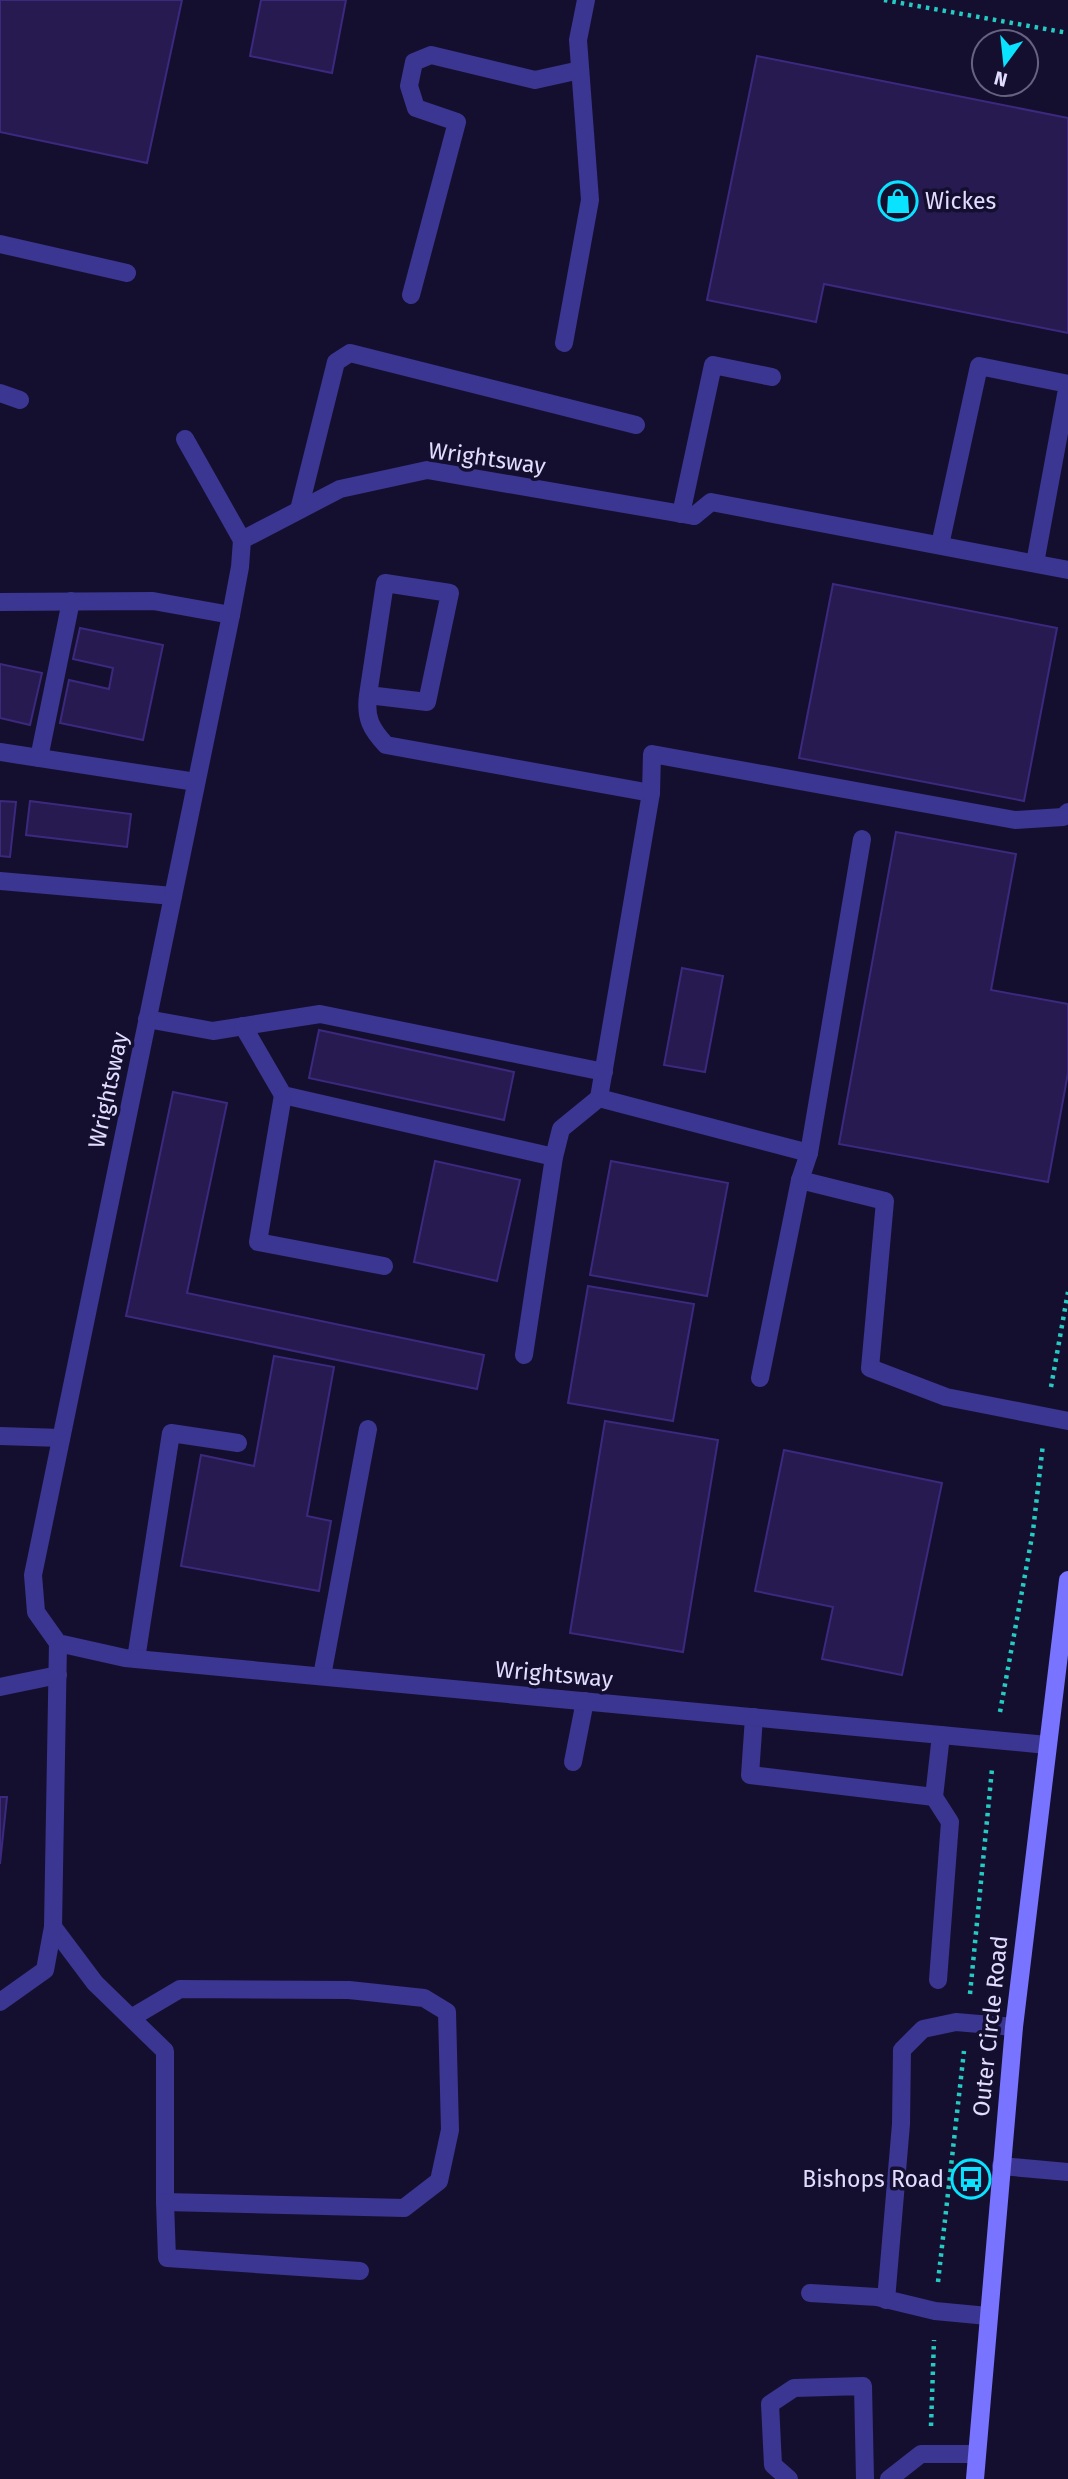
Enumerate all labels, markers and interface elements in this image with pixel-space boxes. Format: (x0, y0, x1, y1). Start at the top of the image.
north arrow (970, 28, 1040, 98)
text: N (992, 66, 1010, 92)
shop icon: Wickes (877, 180, 919, 222)
place label: Wickes (925, 187, 996, 215)
street label: Wrightsway (426, 436, 548, 480)
street label: Wrightsway (82, 1029, 134, 1151)
street label: Wrightsway (494, 1655, 615, 1693)
street label: Outer Circle Road (967, 1934, 1013, 2118)
bus stop icon: Bishops Road (950, 2158, 992, 2200)
place label: Bishops Road (802, 2165, 944, 2193)

